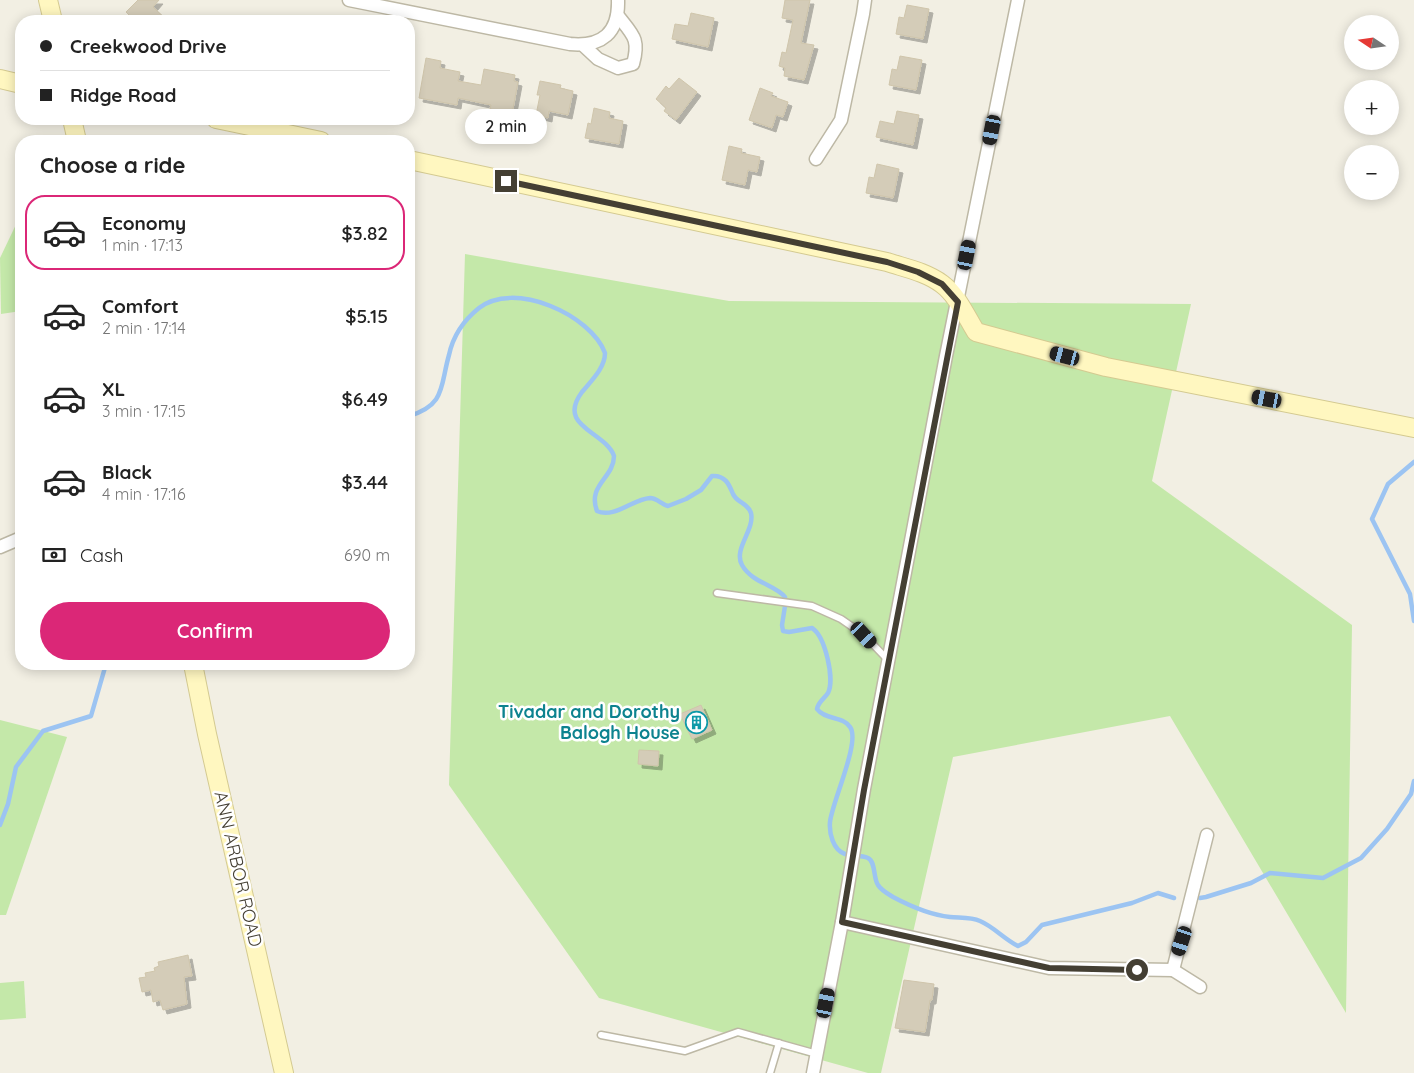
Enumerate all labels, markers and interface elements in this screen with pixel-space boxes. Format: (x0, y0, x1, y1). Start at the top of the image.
north arrow (1344, 15, 1399, 70)
map controls (1344, 15, 1399, 200)
text: Creekwood Drive (70, 34, 227, 58)
button: + (1344, 80, 1399, 135)
text: Ridge Road (70, 83, 176, 107)
callout: 2 min (465, 109, 547, 144)
car (981, 114, 1002, 146)
text: 2 min (485, 116, 527, 136)
button: − (1344, 145, 1399, 200)
text: Choose a ride (40, 151, 185, 179)
route end (495, 170, 517, 192)
icon: car (42, 210, 87, 255)
text: Economy (102, 211, 186, 235)
text: $3.82 (341, 221, 388, 245)
text: 1 min · 17:13 (102, 235, 183, 255)
car (956, 239, 977, 271)
icon: car (42, 293, 87, 338)
text: Comfort (102, 294, 179, 318)
text: $5.15 (345, 304, 388, 328)
text: 2 min · 17:14 (102, 318, 186, 338)
car (1048, 345, 1081, 367)
icon: car (42, 376, 87, 421)
text: XL (102, 377, 125, 401)
text: $6.49 (342, 387, 388, 411)
car (1250, 389, 1283, 409)
text: 3 min · 17:15 (102, 401, 186, 421)
icon: car (42, 459, 87, 504)
text: Black (102, 460, 152, 484)
text: $3.44 (341, 470, 388, 494)
text: 4 min · 17:16 (102, 484, 186, 504)
icon: cash (40, 541, 68, 569)
text: Cash (80, 543, 124, 567)
text: 690 m (344, 545, 390, 565)
button: Confirm (40, 602, 390, 660)
car (848, 619, 879, 651)
place label: Tivadar and Dorothy Balogh House (498, 700, 680, 744)
building icon: Tivadar and Dorothy Balogh House (684, 710, 708, 734)
street label: ANN ARBOR ROAD (209, 789, 268, 949)
car (1170, 924, 1193, 958)
route start (1126, 959, 1148, 981)
car (815, 987, 836, 1019)

